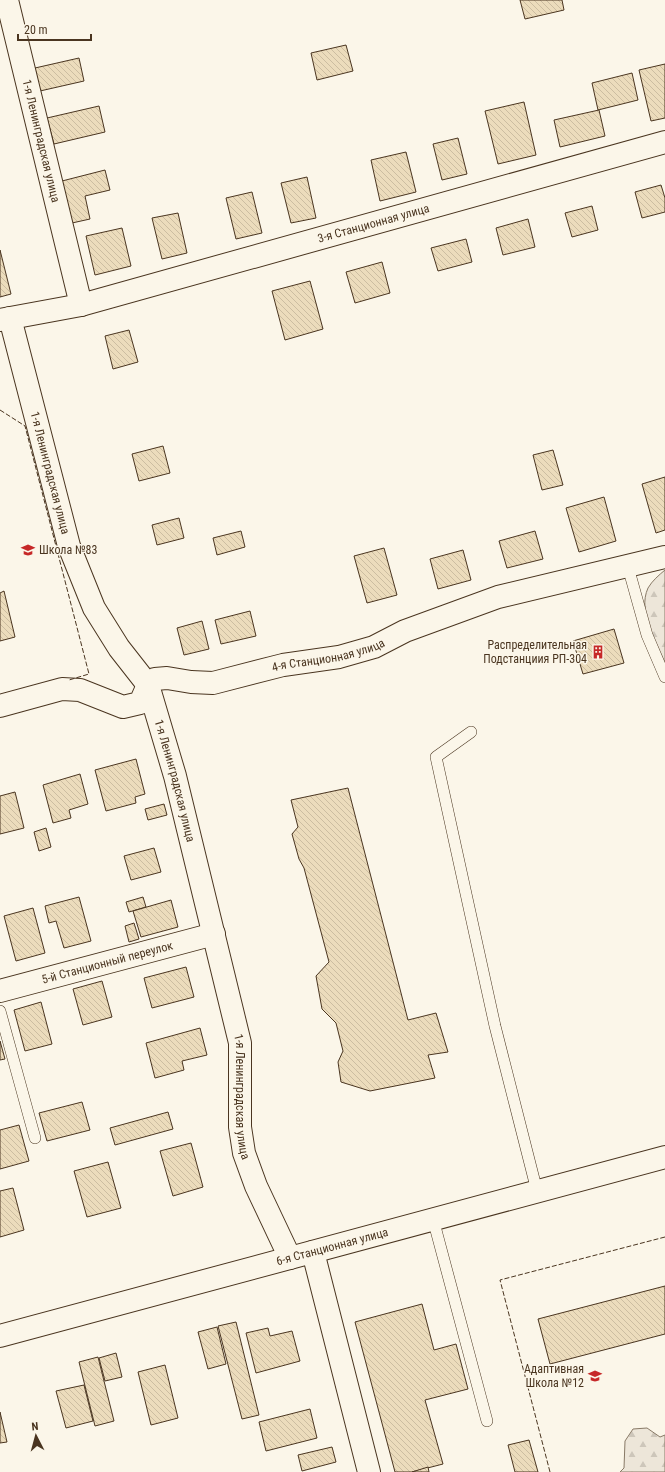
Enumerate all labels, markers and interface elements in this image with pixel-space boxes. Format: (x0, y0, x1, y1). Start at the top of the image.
scale bar (18, 16, 91, 42)
text: 20 m (24, 23, 48, 37)
street label: 1-я Ленинградская улица (20, 78, 63, 204)
street label: 3-я Станционная улица (316, 201, 431, 246)
street label: 1-я Ленинградская улица (28, 410, 73, 536)
school or university icon: Школа №83 (20, 542, 36, 558)
place label: Школа №83 (39, 543, 98, 557)
street label: 4-я Станционная улица (270, 636, 387, 675)
place label: Распределительная Подстанциия РП-304 (483, 638, 587, 666)
building icon: Распределительная Подстанциия РП-304 (590, 644, 606, 660)
street label: 1-я Ленинградская улица (152, 718, 198, 844)
street label: 5-й Станционный переулок (40, 938, 175, 987)
street label: 1-я Ленинградская улица (231, 1032, 253, 1162)
street label: 6-я Станционная улица (275, 1225, 390, 1268)
place label: Адаптивная Школа №12 (524, 1362, 584, 1390)
school or university icon: Адаптивная Школа №12 (587, 1368, 603, 1384)
north arrow (16, 1416, 56, 1456)
text: N (31, 1420, 39, 1433)

